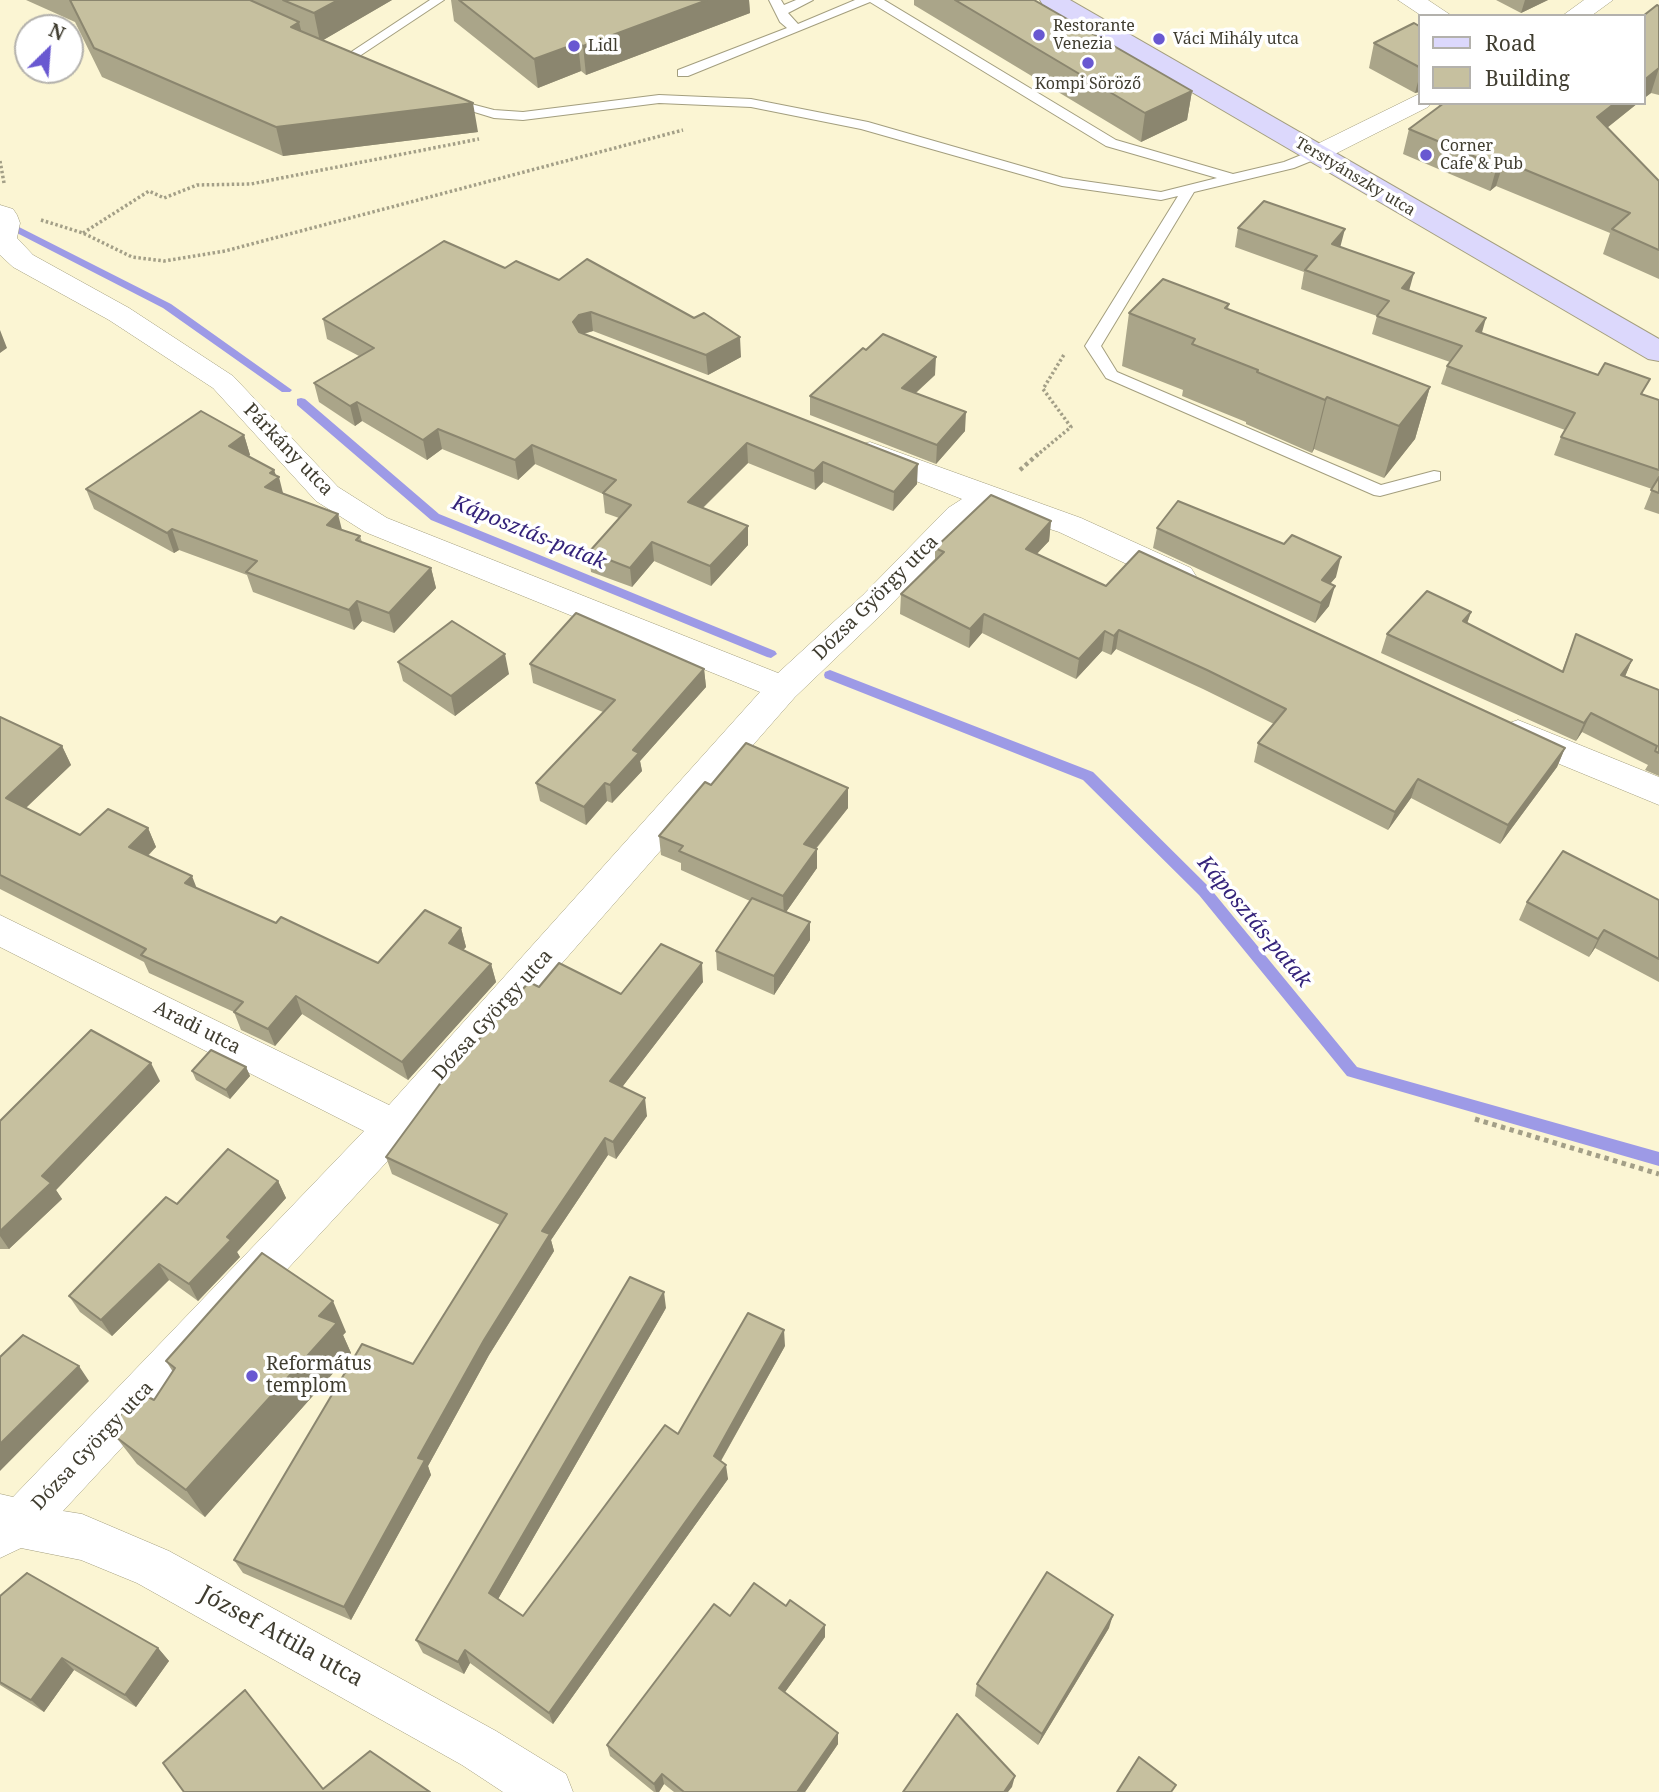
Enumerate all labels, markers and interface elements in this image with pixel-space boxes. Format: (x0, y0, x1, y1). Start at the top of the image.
north arrow (14, 14, 84, 84)
legend (1418, 14, 1645, 105)
place label: Restorante Venezia (1053, 16, 1135, 54)
text: N (45, 17, 69, 47)
marker: Restorante Venezia (1031, 27, 1047, 43)
place label: Váci Mihály utca (1173, 29, 1299, 49)
text: Road (1485, 29, 1536, 57)
marker: Váci Mihály utca (1151, 31, 1167, 47)
place label: Lidl (588, 36, 618, 56)
marker: Lidl (566, 38, 582, 54)
marker: Kompi Söröző (1080, 55, 1096, 71)
text: Building (1485, 64, 1570, 92)
place label: Kompi Söröző (1035, 74, 1141, 94)
street label: Terstyánszky utca (1291, 134, 1419, 220)
place label: Corner Cafe & Pub (1440, 136, 1523, 174)
marker: Corner Cafe & Pub (1418, 147, 1434, 163)
street label: Párkány utca (238, 399, 338, 501)
water label: Káposztás-patak (448, 491, 610, 575)
street label: Dózsa György utca (809, 531, 943, 665)
water label: Káposztás-patak (1192, 851, 1316, 993)
street label: Dózsa György utca (428, 945, 558, 1085)
street label: Aradi utca (150, 996, 244, 1060)
place label: Református templom (266, 1354, 372, 1398)
marker: Református templom (244, 1368, 260, 1384)
street label: Dózsa György utca (28, 1377, 158, 1515)
street label: József Attila utca (194, 1581, 368, 1693)

